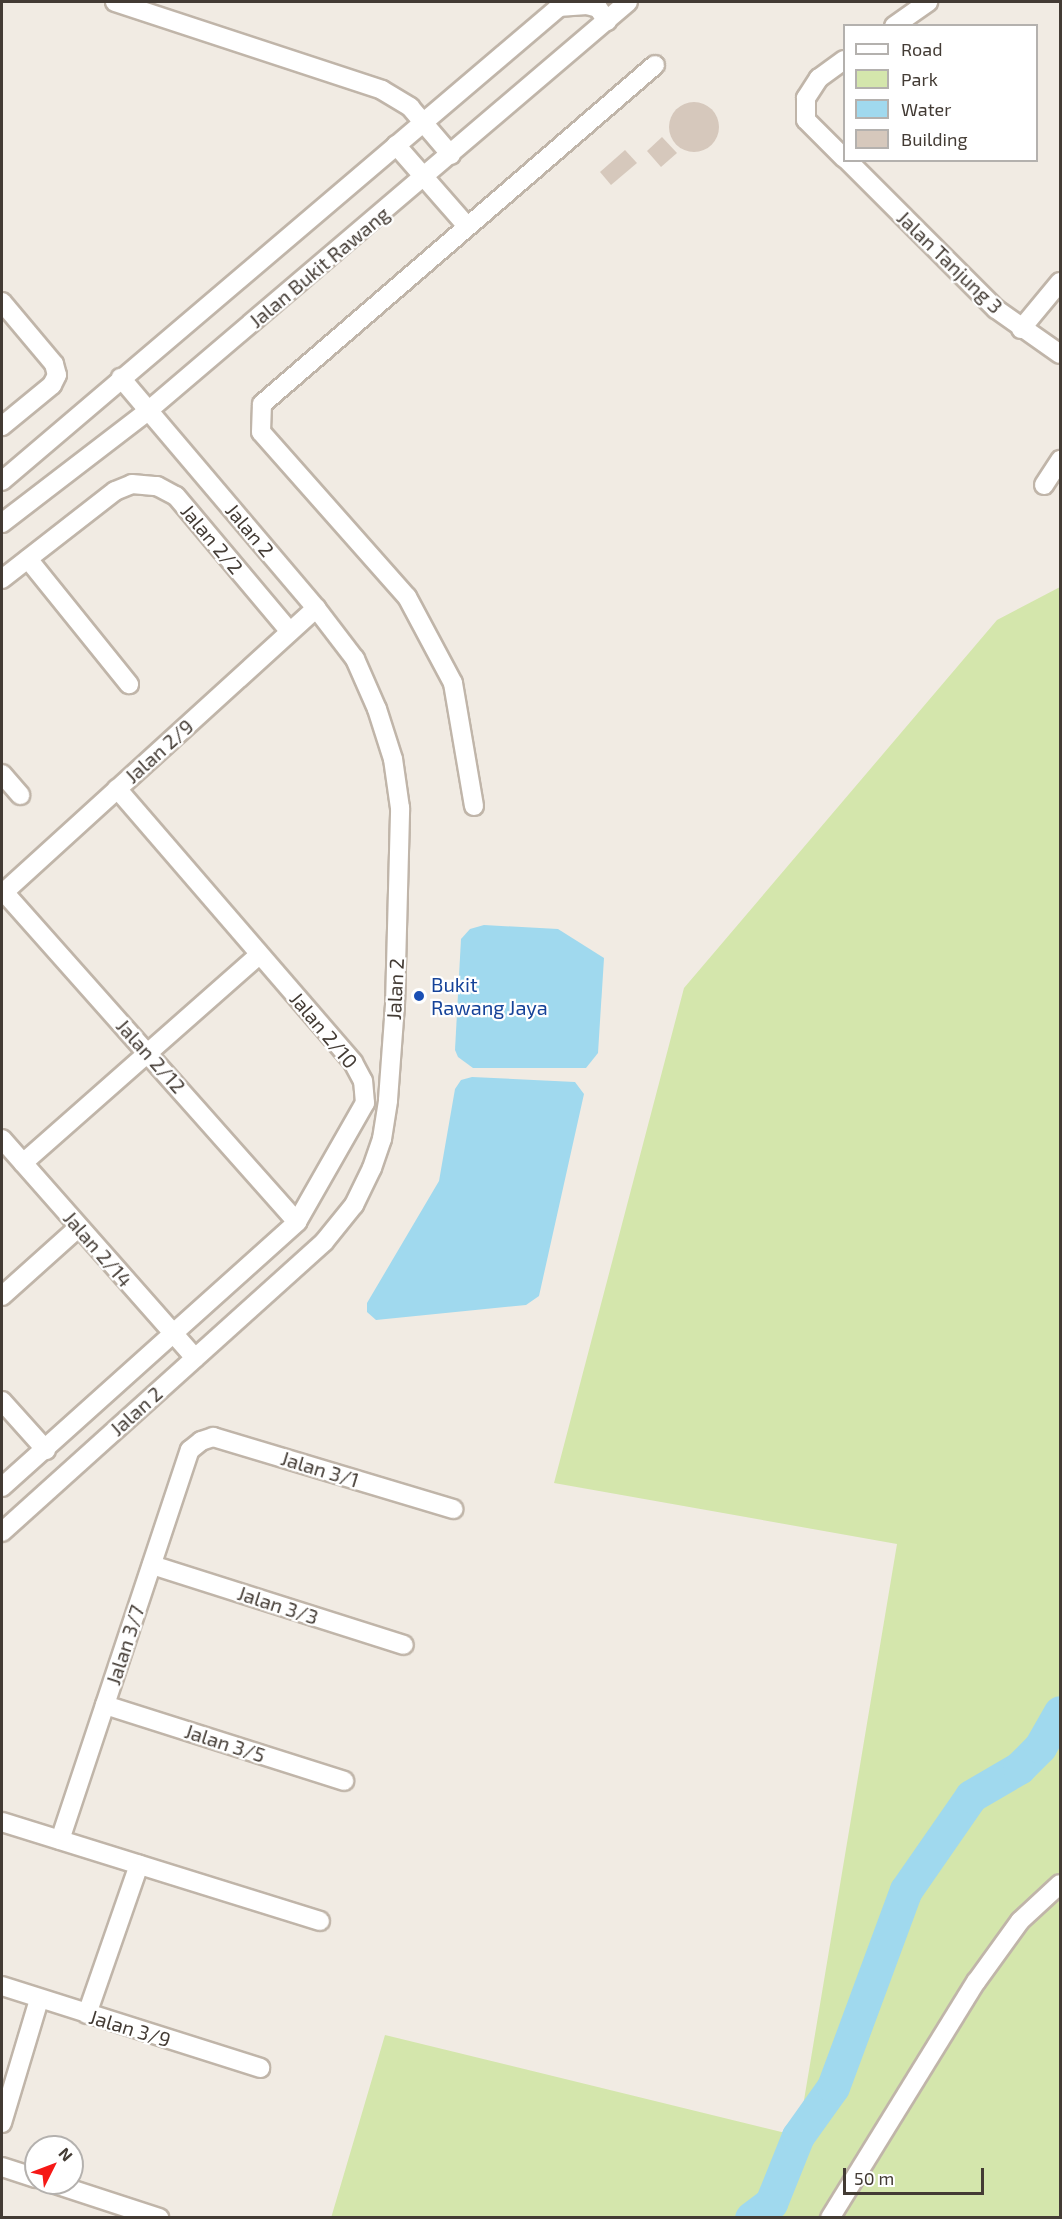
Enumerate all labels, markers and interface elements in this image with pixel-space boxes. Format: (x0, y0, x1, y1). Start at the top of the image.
legend (843, 24, 1038, 162)
text: Road (901, 38, 942, 60)
text: Park (901, 68, 938, 90)
text: Water (901, 98, 951, 120)
text: Building (901, 128, 968, 150)
street label: Jalan Bukit Rawang (244, 201, 394, 333)
street label: Jalan Tanjung 3 (892, 205, 1008, 319)
street label: Jalan 2/2 (176, 499, 248, 579)
street label: Jalan 2 (221, 499, 279, 561)
street label: Jalan 2/9 (120, 714, 198, 788)
street label: Jalan 2 (381, 957, 409, 1021)
place label: Bukit Rawang Jaya (431, 972, 548, 1019)
street label: Jalan 2/10 (285, 987, 363, 1073)
marker: Bukit Rawang Jaya (412, 989, 426, 1003)
street label: Jalan 2/12 (111, 1014, 191, 1098)
street label: Jalan 2/14 (59, 1206, 137, 1292)
street label: Jalan 2 (105, 1381, 167, 1441)
street label: Jalan 3/1 (278, 1446, 362, 1492)
street label: Jalan 3/3 (235, 1581, 321, 1629)
street label: Jalan 3/7 (101, 1602, 149, 1688)
street label: Jalan 3/5 (182, 1719, 268, 1767)
street label: Jalan 3/9 (86, 2004, 174, 2052)
north arrow (24, 2135, 84, 2195)
text: N (55, 2143, 77, 2165)
scale bar (846, 2156, 987, 2194)
text: 50 m (854, 2167, 894, 2189)

